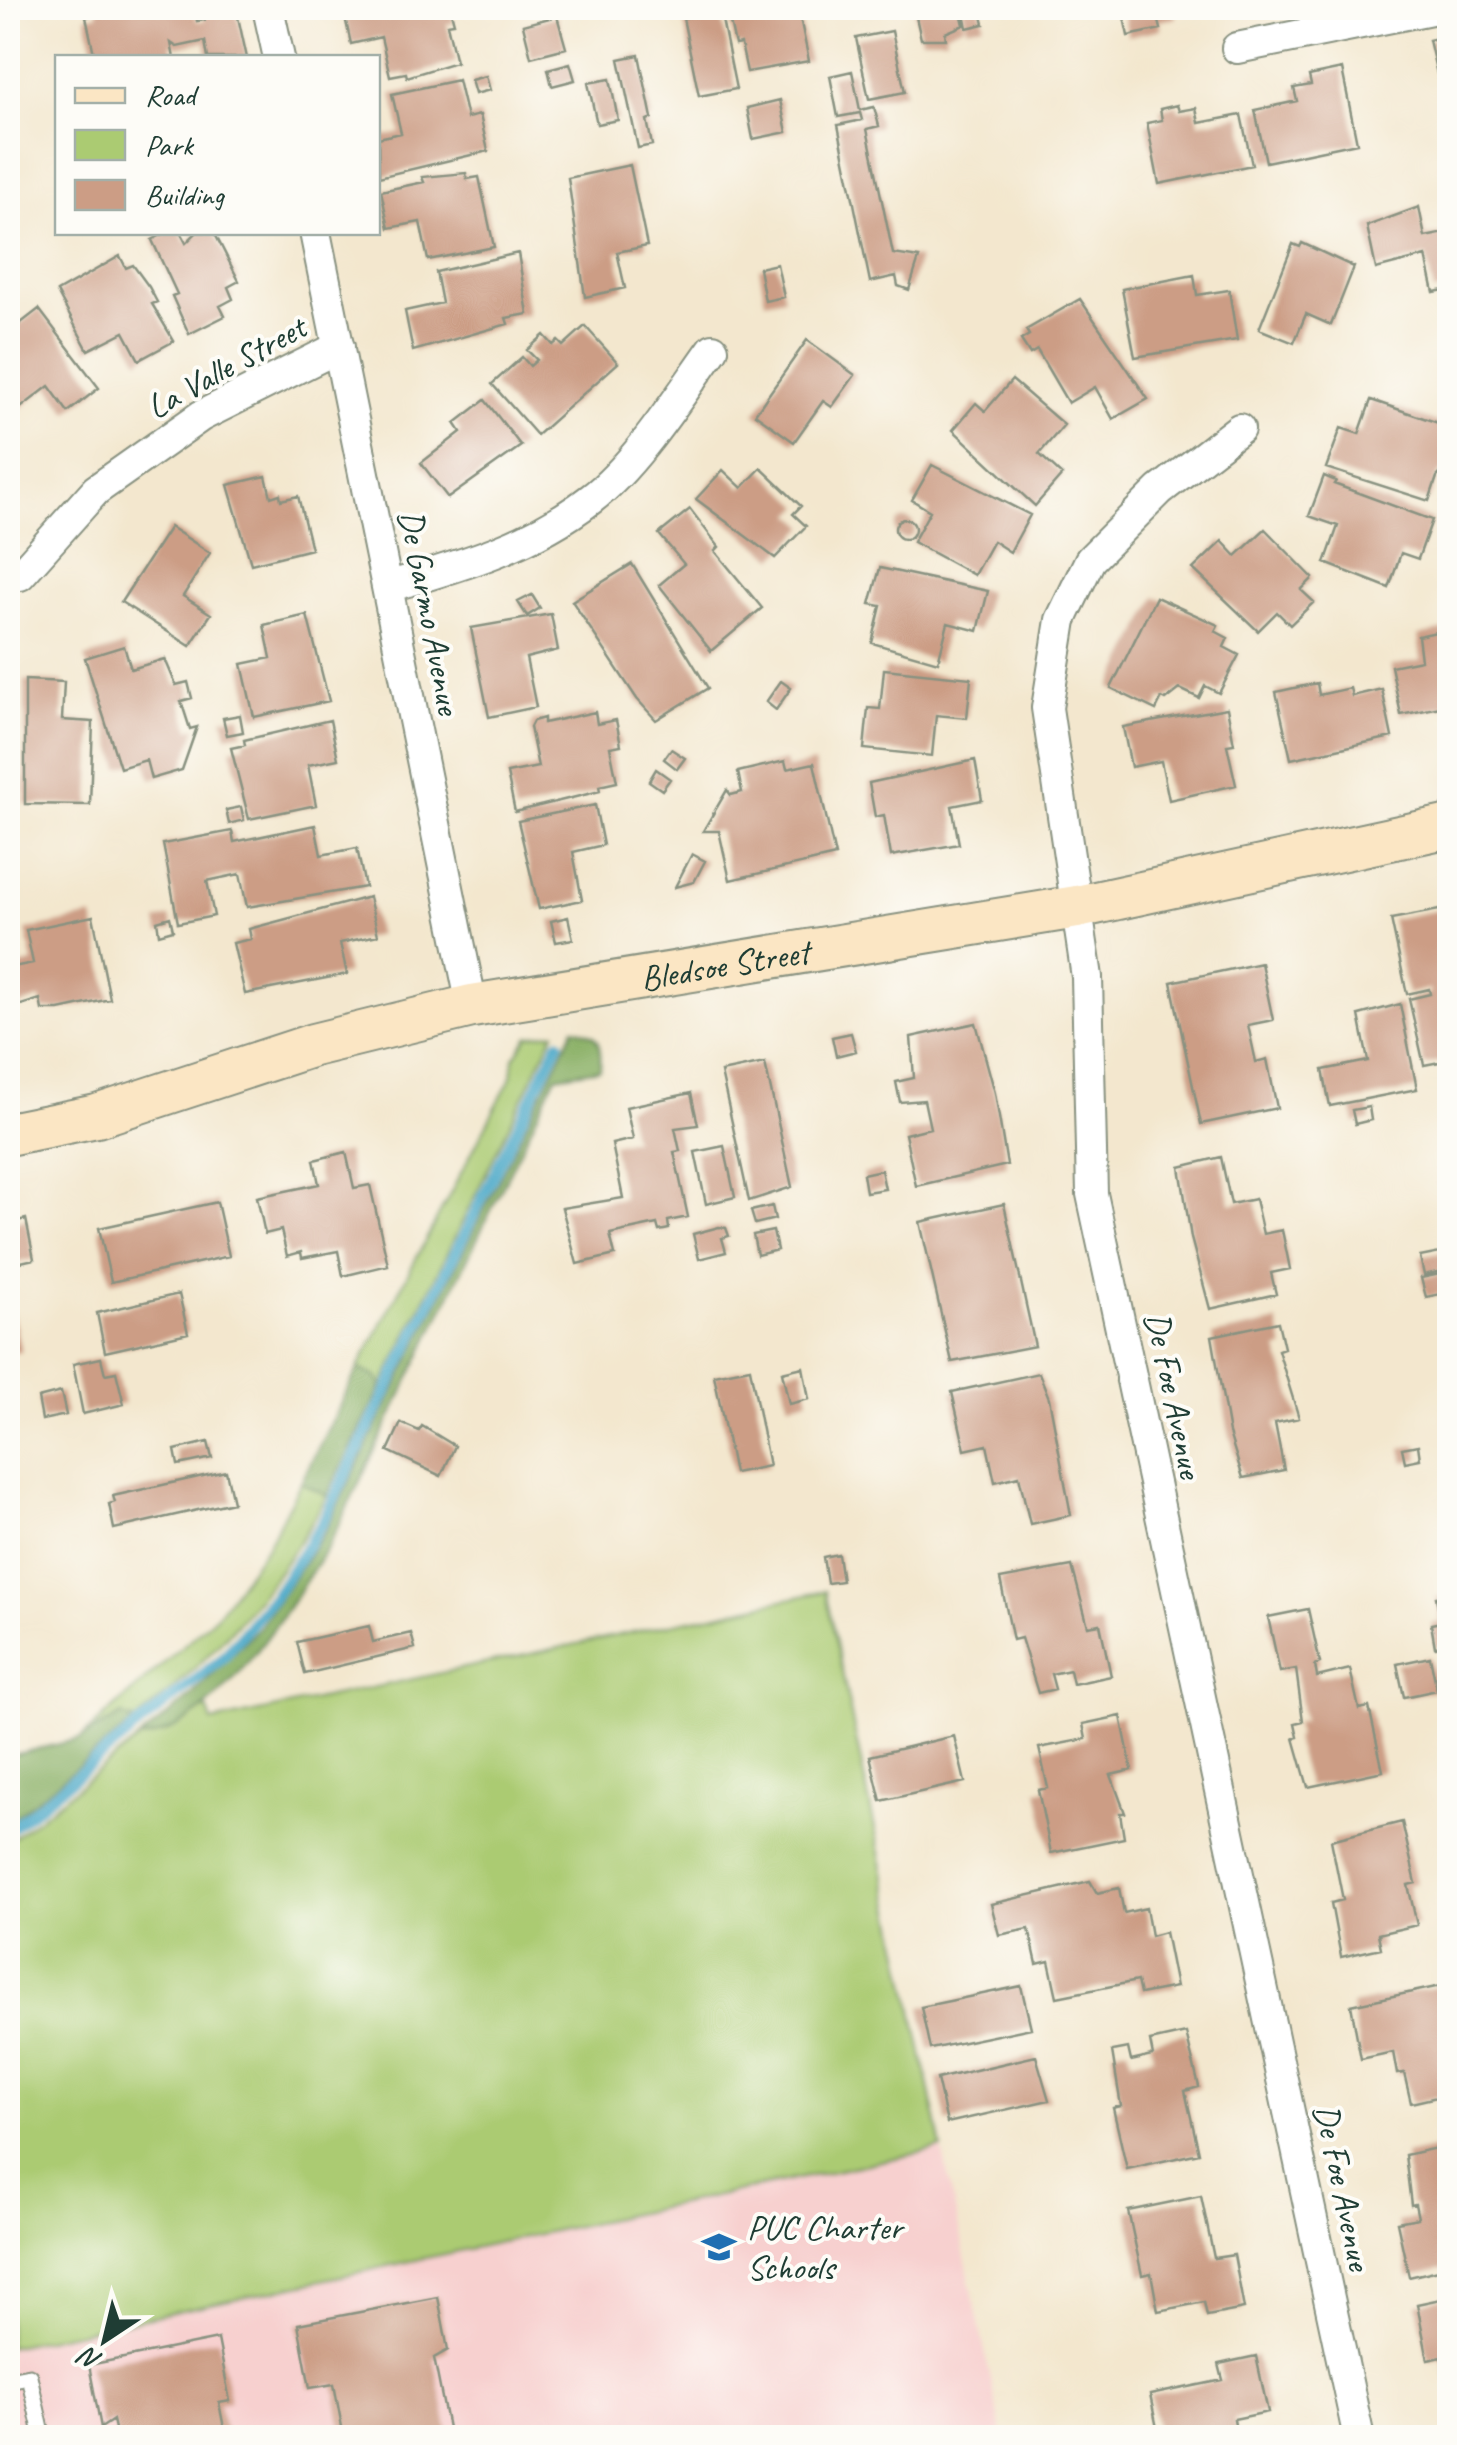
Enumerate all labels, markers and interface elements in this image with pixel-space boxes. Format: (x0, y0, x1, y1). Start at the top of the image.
legend (55, 55, 380, 235)
text: Road (145, 76, 199, 114)
text: Park (145, 126, 195, 164)
text: Building (145, 176, 225, 214)
street label: La Valle Street (139, 303, 316, 429)
street label: De Garmo Avenue (388, 506, 472, 721)
street label: Bledsoe Street (637, 928, 817, 1001)
street label: De Foe Avenue (1134, 1308, 1214, 1485)
street label: De Foe Avenue (1303, 2100, 1383, 2277)
place label: PUC Charter Schools (747, 2205, 905, 2290)
school or university icon: PUC Charter Schools (700, 2228, 738, 2266)
north arrow (55, 2290, 155, 2390)
text: N (70, 2338, 108, 2379)

